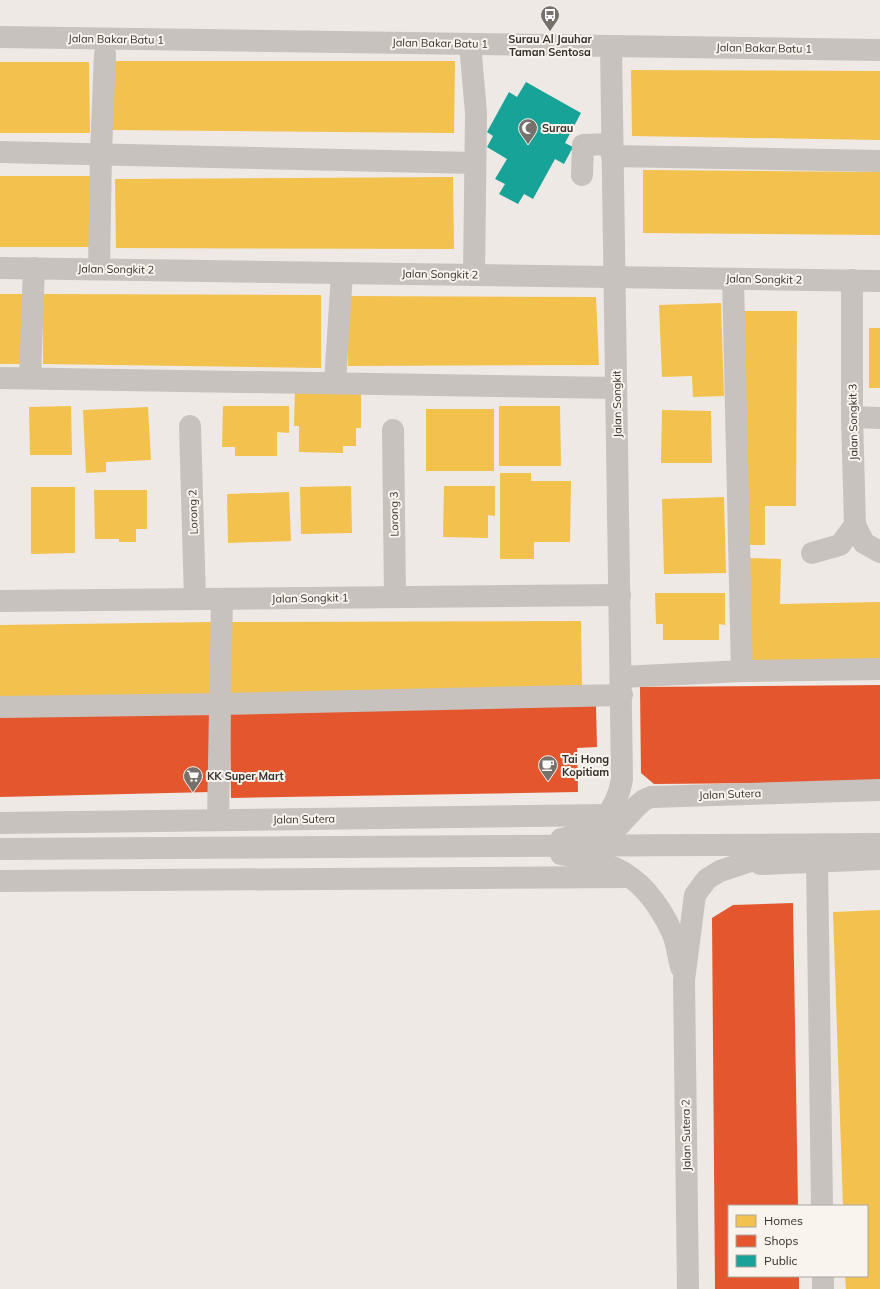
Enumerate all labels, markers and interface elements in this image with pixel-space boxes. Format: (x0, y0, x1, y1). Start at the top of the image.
bus stop icon: Surau Al Jauhar Taman Sentosa (539, 4, 561, 32)
street label: Jalan Bakar Batu 1 (68, 31, 164, 47)
place label: Surau Al Jauhar Taman Sentosa (508, 32, 592, 59)
street label: Jalan Bakar Batu 1 (392, 35, 488, 51)
street label: Jalan Bakar Batu 1 (716, 40, 812, 56)
mosque icon: Surau (517, 117, 539, 145)
place label: Surau (542, 121, 573, 135)
street label: Jalan Songkit 2 (78, 261, 155, 277)
street label: Jalan Songkit 2 (402, 266, 479, 282)
street label: Jalan Songkit 2 (726, 271, 803, 287)
street label: Jalan Songkit (609, 370, 625, 438)
street label: Jalan Songkit 3 (845, 384, 861, 460)
street label: Lorong 2 (185, 489, 201, 535)
street label: Lorong 3 (387, 491, 401, 537)
street label: Jalan Songkit 1 (272, 590, 348, 606)
place label: Tai Hong Kopitiam (562, 752, 609, 779)
cafe icon: Tai Hong Kopitiam (537, 754, 559, 782)
supermarket icon: KK Super Mart (182, 765, 204, 793)
place label: KK Super Mart (207, 769, 284, 783)
street label: Jalan Sutera (699, 786, 761, 802)
street label: Jalan Sutera (273, 811, 335, 827)
street label: Jalan Sutera 2 (678, 1099, 694, 1171)
legend (728, 1205, 868, 1277)
text: Homes (764, 1213, 803, 1228)
text: Shops (764, 1233, 799, 1248)
text: Public (764, 1253, 798, 1268)

